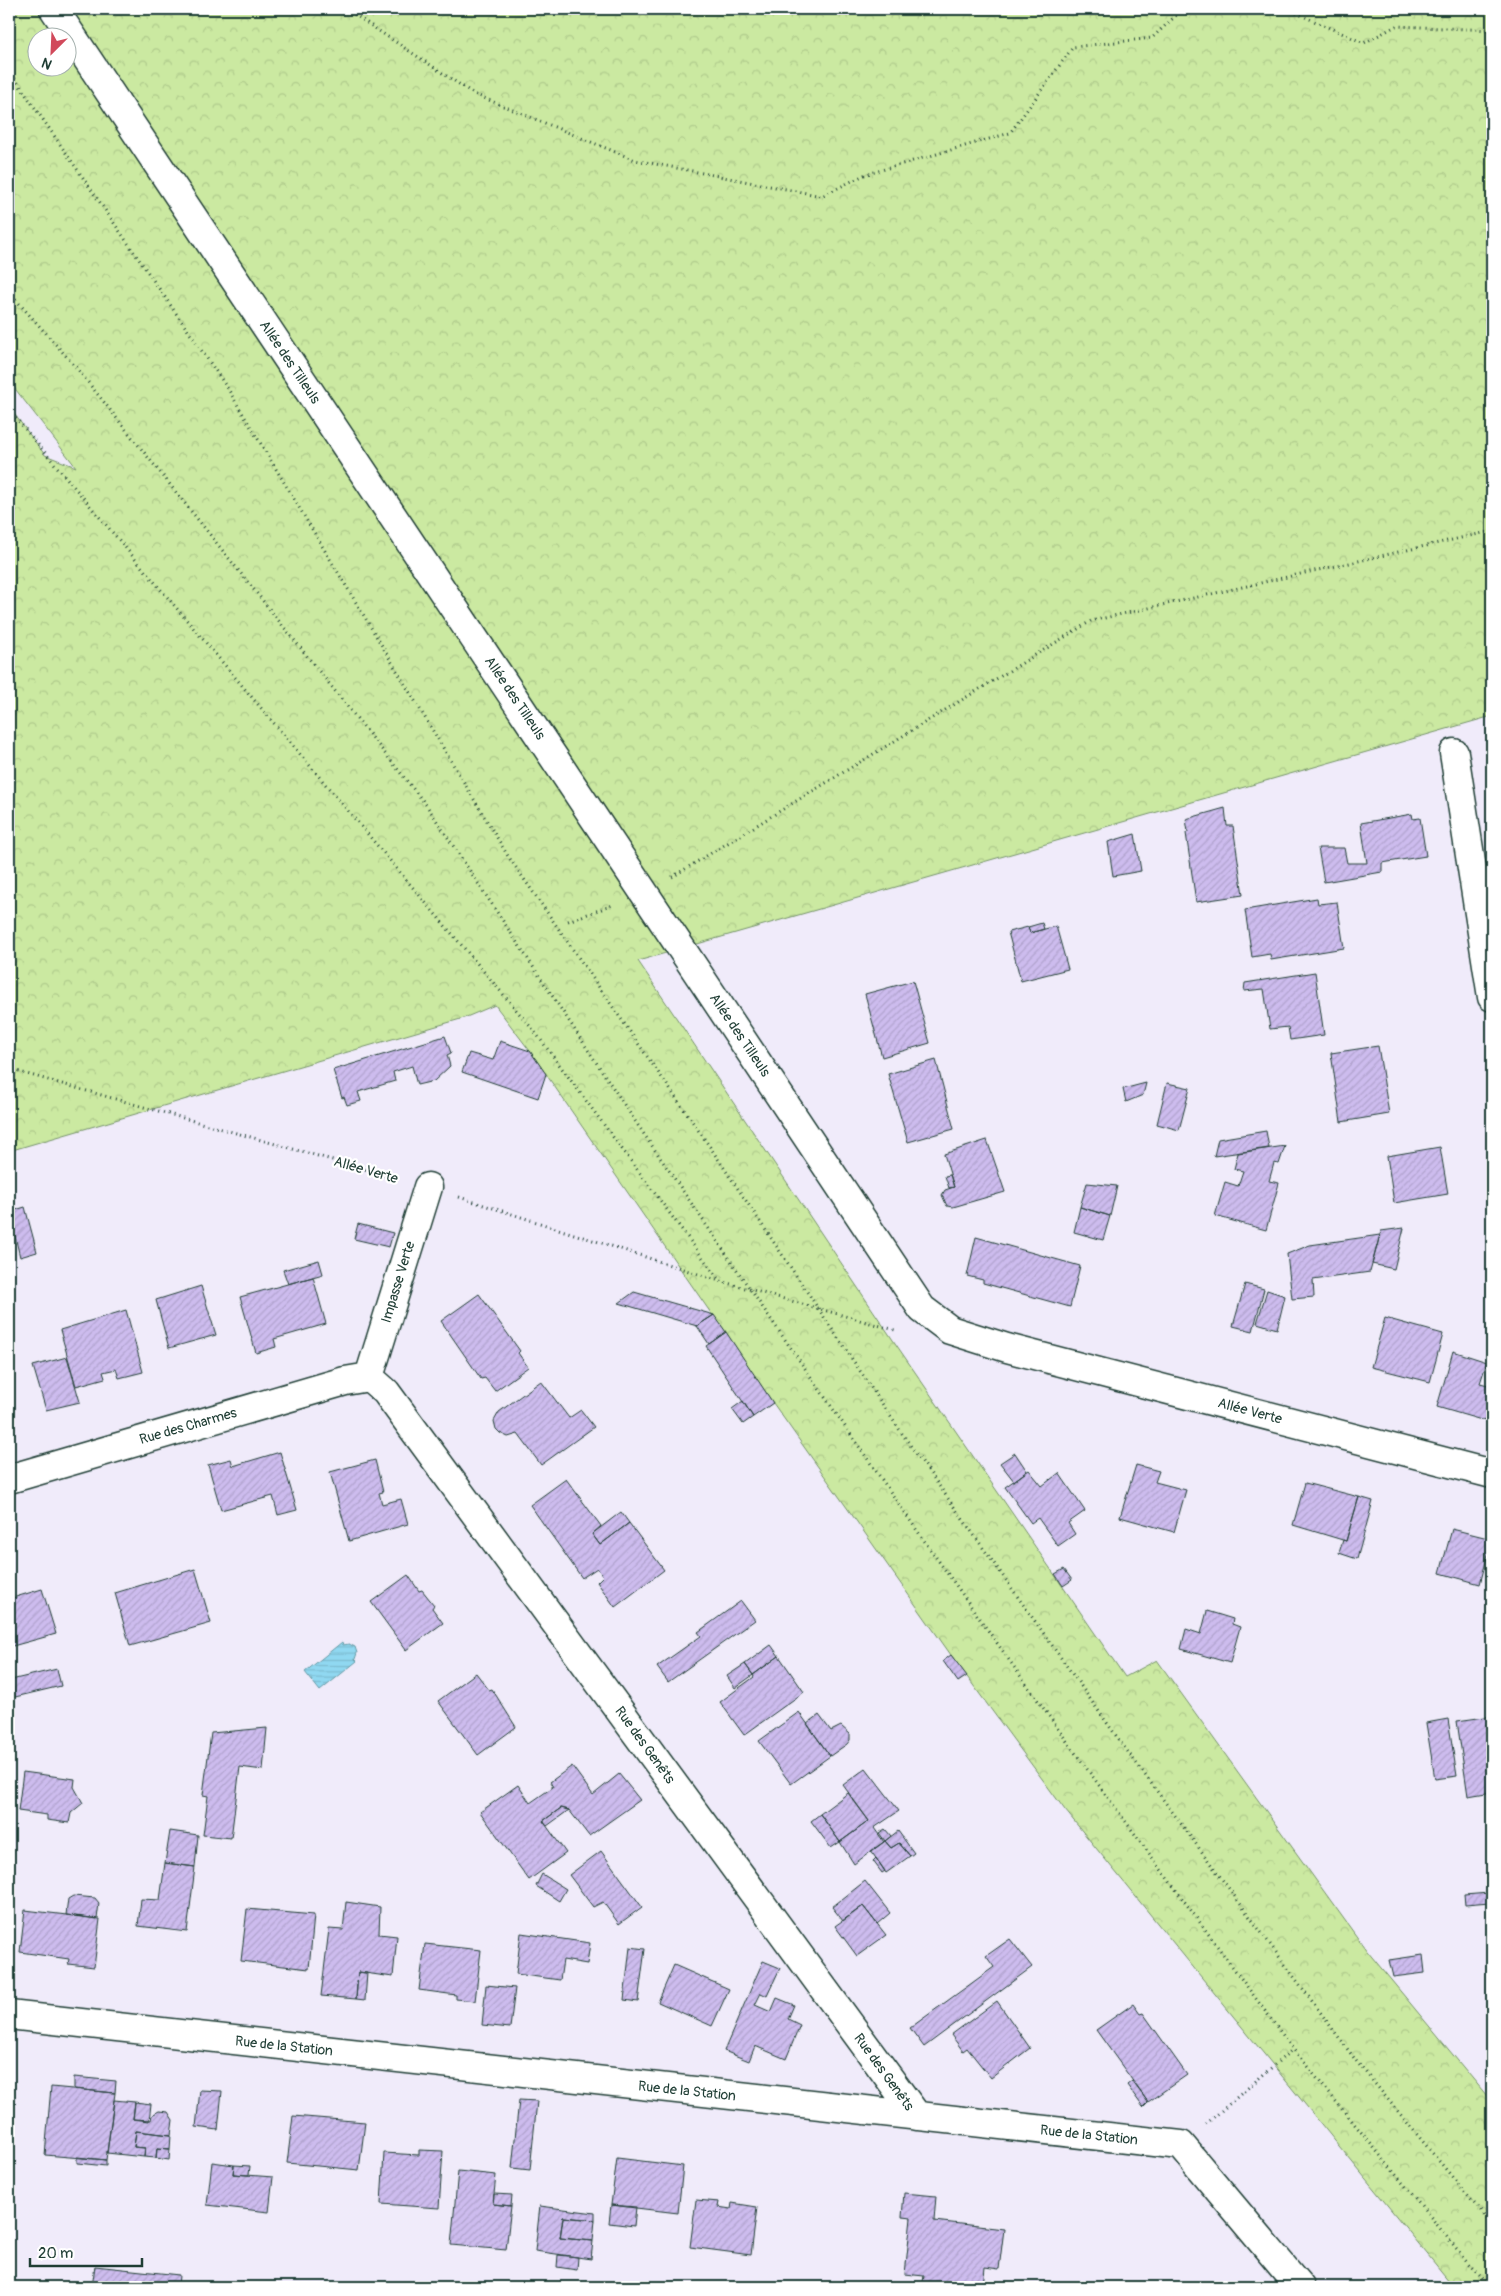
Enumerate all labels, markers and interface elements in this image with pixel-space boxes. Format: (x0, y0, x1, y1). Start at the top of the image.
north arrow (28, 28, 78, 78)
text: N (39, 54, 55, 73)
street label: Allée des Tilleuls (256, 317, 325, 407)
street label: Allée des Tilleuls (481, 653, 550, 743)
street label: Allée des Tilleuls (706, 990, 775, 1080)
street label: Allée Verte (332, 1153, 400, 1187)
street label: Impasse Verte (377, 1239, 419, 1325)
street label: Allée Verte (1216, 1394, 1284, 1428)
street label: Rue des Charmes (137, 1404, 239, 1448)
street label: Rue des Genêts (611, 1703, 679, 1788)
street label: Rue des Genêts (850, 2030, 918, 2115)
street label: Rue de la Station (234, 2032, 334, 2060)
street label: Rue de la Station (637, 2077, 737, 2105)
street label: Rue de la Station (1039, 2121, 1139, 2149)
scale bar (30, 2236, 142, 2268)
text: 20 m (38, 2244, 73, 2263)

